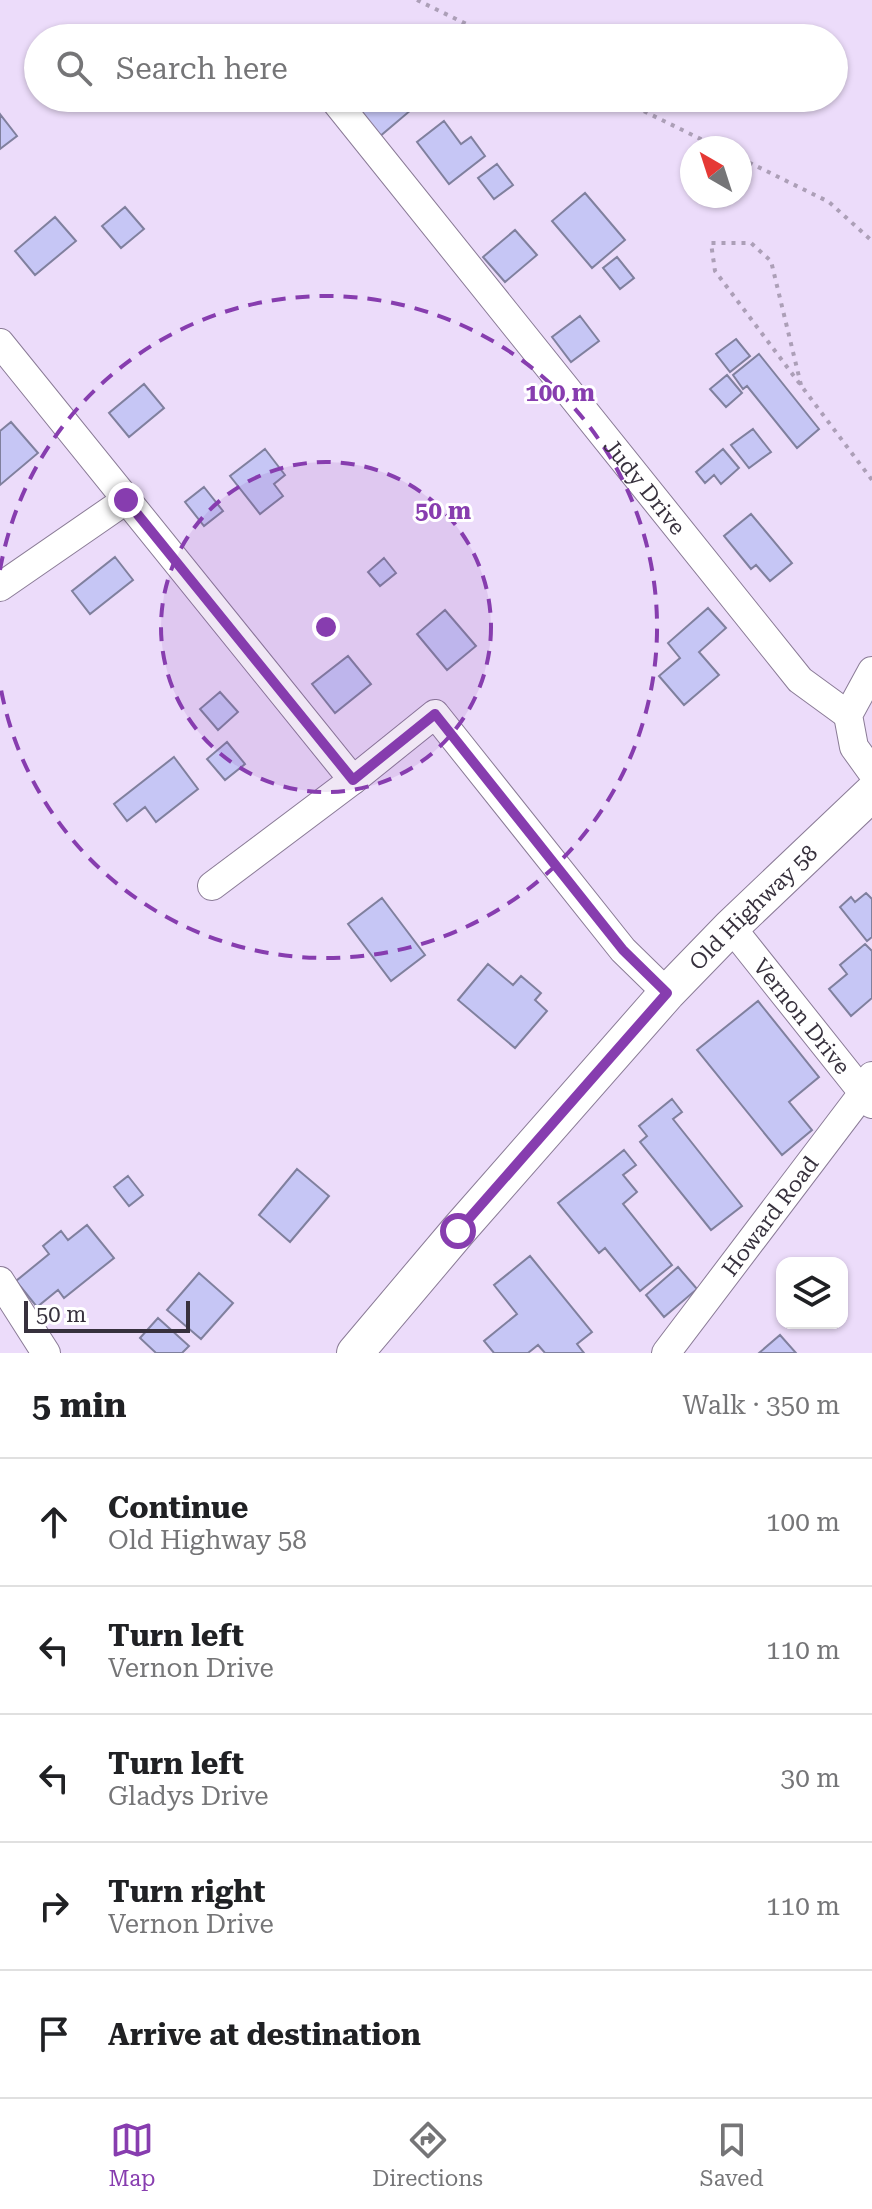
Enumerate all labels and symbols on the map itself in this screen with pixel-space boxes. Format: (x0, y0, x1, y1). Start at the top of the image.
north arrow (680, 136, 752, 208)
text: 100 m (525, 379, 595, 407)
street label: Judy Drive (598, 434, 690, 540)
route end (108, 482, 144, 518)
text: 50 m (415, 497, 471, 525)
centre of rings (312, 613, 340, 641)
street label: Old Highway 58 (684, 840, 822, 975)
street label: Vernon Drive (748, 954, 855, 1079)
street label: Howard Road (717, 1151, 824, 1281)
route start (440, 1213, 476, 1249)
scale bar (24, 1297, 190, 1333)

